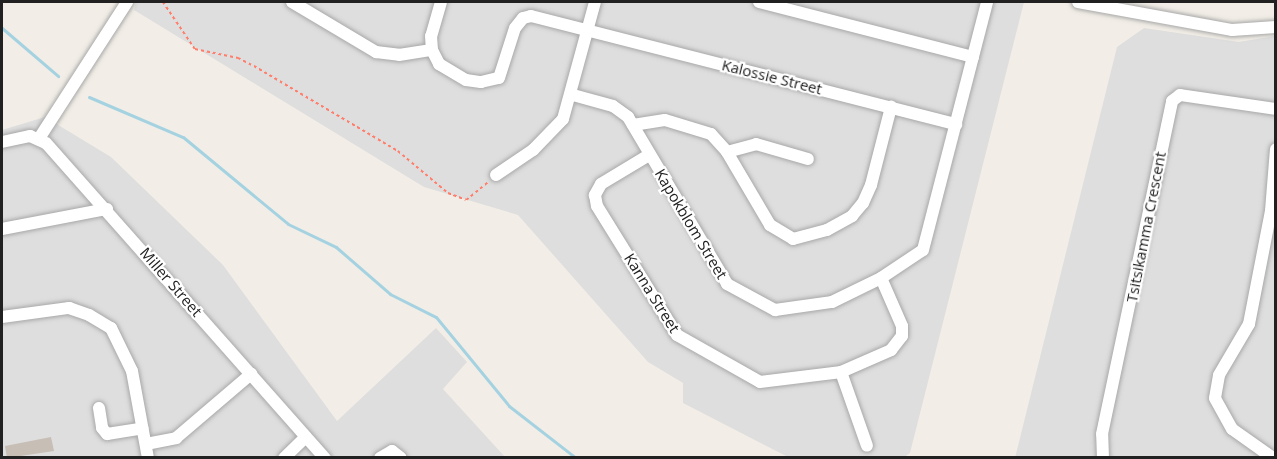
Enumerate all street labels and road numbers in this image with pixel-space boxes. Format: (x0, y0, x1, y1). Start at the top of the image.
street label: Kalossie Street (720, 56, 824, 98)
street label: Tsitsikamma Crescent (1123, 150, 1169, 304)
street label: Kapokblom Street (651, 166, 731, 282)
street label: Miller Street (136, 244, 206, 320)
street label: Kanna Street (621, 250, 683, 336)

